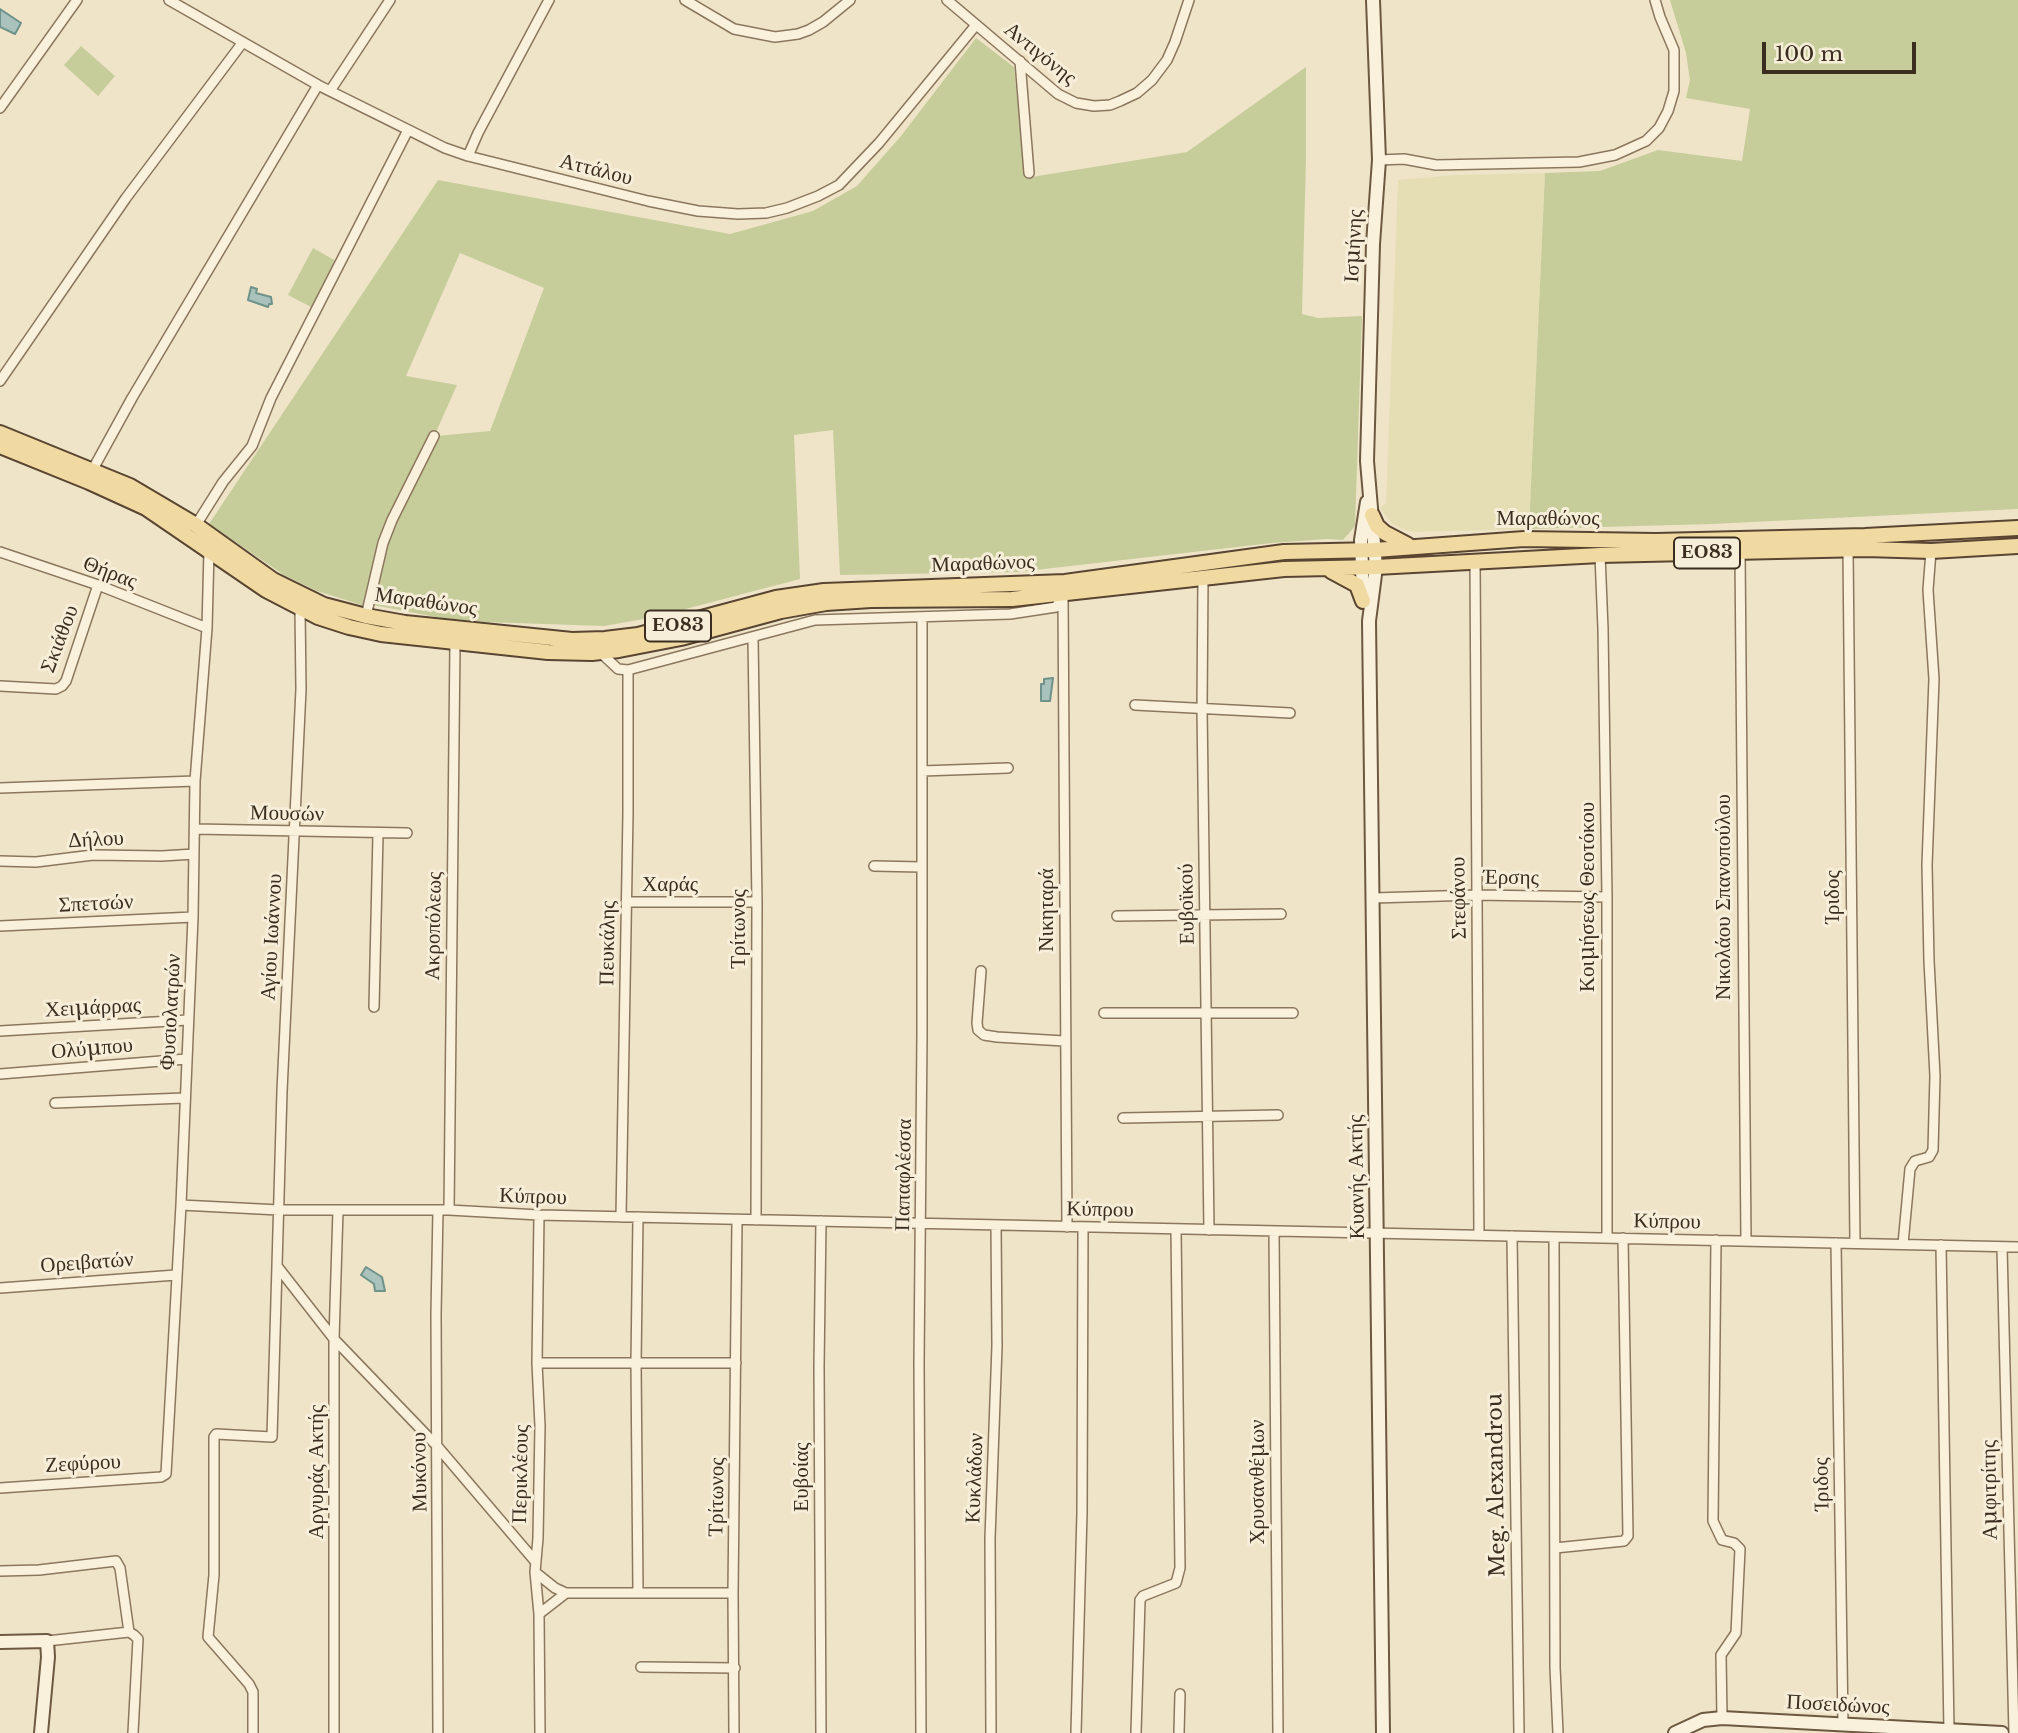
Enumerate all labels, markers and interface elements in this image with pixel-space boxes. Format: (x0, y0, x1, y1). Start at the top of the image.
street label: Αντιγόνης (999, 17, 1081, 91)
scale bar (1766, 28, 1920, 72)
text: 100 m (1775, 41, 1843, 67)
street label: Αττάλου (557, 149, 635, 191)
street label: Ισμήνης (1340, 209, 1368, 283)
street label: Μαραθώνος (1496, 506, 1600, 532)
road number: ΕΟ83 (1674, 538, 1740, 568)
street label: Μαραθώνος (931, 550, 1035, 578)
street label: Θήρας (79, 551, 141, 595)
street label: Μαραθώνος (373, 582, 479, 622)
street label: Σκιάθου (36, 602, 84, 676)
road number: ΕΟ83 (645, 610, 711, 642)
street label: Νικολάου Σπανοπούλου (1711, 794, 1737, 1000)
street label: Μουσών (250, 801, 324, 827)
street label: Κοιμήσεως Θεοτόκου (1575, 802, 1601, 992)
street label: Δήλου (68, 826, 124, 854)
street label: Στεφάνου (1446, 856, 1472, 940)
street label: Ευβοϊκού (1174, 863, 1200, 945)
street label: Έρσης (1483, 865, 1539, 891)
street label: Νικηταρά (1034, 868, 1060, 952)
street label: Ίριδος (1820, 870, 1846, 924)
street label: Ακροπόλεως (420, 871, 448, 981)
street label: Χαράς (642, 872, 698, 898)
street label: Αγίου Ιωάννου (256, 873, 288, 1001)
street label: Σπετσών (58, 889, 134, 919)
street label: Τρίτωνος (726, 889, 752, 969)
street label: Πευκάλης (595, 900, 621, 986)
street label: Φυσιολατρών (155, 953, 187, 1071)
street label: Χειμάρρας (44, 993, 142, 1023)
street label: Ολύμπου (50, 1033, 134, 1065)
street label: Κυανής Ακτής (1343, 1114, 1371, 1240)
street label: Παπαφλέσσα (890, 1119, 918, 1231)
street label: Κύπρου (499, 1183, 567, 1211)
street label: Κύπρου (1066, 1197, 1134, 1223)
street label: Κύπρου (1633, 1209, 1701, 1235)
street label: Ορειβατών (39, 1247, 135, 1279)
street label: Meg. Alexandrou (1483, 1393, 1511, 1577)
street label: Αργυράς Ακτής (304, 1405, 330, 1539)
street label: Χρυσανθέμων (1245, 1419, 1271, 1545)
street label: Περικλέους (508, 1424, 534, 1524)
street label: Μυκόνου (407, 1432, 433, 1512)
street label: Κυκλάδων (961, 1432, 989, 1524)
street label: Αμφιτρίτης (1977, 1440, 2003, 1540)
street label: Ευβοίας (789, 1442, 815, 1512)
street label: Ζεφύρου (45, 1449, 121, 1479)
street label: Τρίτωνος (704, 1457, 730, 1537)
street label: Ίριδος (1809, 1457, 1835, 1511)
street label: Ποσειδώνος (1786, 1690, 1890, 1720)

